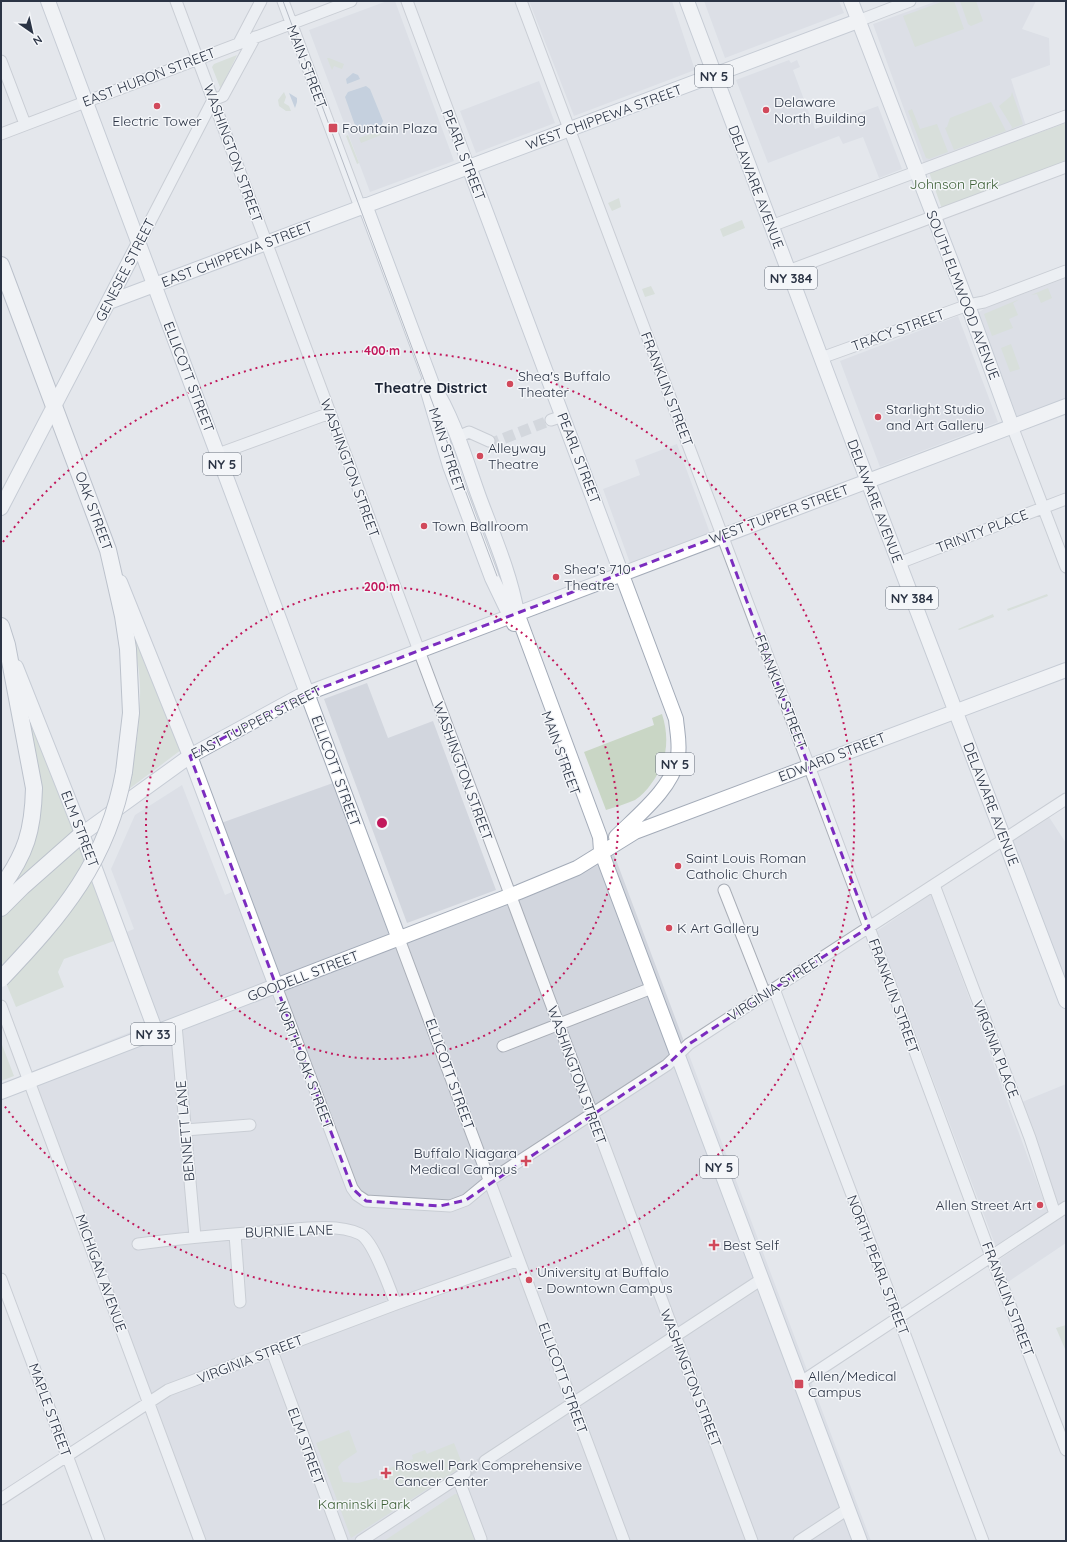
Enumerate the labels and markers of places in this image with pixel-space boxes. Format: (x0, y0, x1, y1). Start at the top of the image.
place label: Delaware North Building (774, 93, 866, 127)
marker: Electric Tower (152, 101, 162, 111)
marker: Delaware North Building (761, 105, 771, 115)
place label: Electric Tower (112, 112, 202, 130)
place label: Fountain Plaza (342, 119, 438, 137)
marker: Fountain Plaza (327, 122, 339, 134)
place label: Shea's Buffalo Theater (518, 367, 611, 401)
marker: Shea's Buffalo Theater (505, 379, 515, 389)
place label: Starlight Studio and Art Gallery (886, 400, 984, 434)
marker: Starlight Studio and Art Gallery (873, 412, 883, 422)
place label: Alleyway Theatre (488, 439, 546, 473)
marker: Alleyway Theatre (475, 451, 485, 461)
place label: Town Ballroom (432, 517, 528, 535)
marker: Town Ballroom (419, 521, 429, 531)
place label: Shea's 710 Theatre (564, 560, 631, 594)
marker: Shea's 710 Theatre (551, 572, 561, 582)
centre of rings (375, 816, 389, 830)
place label: Saint Louis Roman Catholic Church (686, 849, 806, 883)
marker: Saint Louis Roman Catholic Church (673, 861, 683, 871)
place label: K Art Gallery (677, 919, 759, 937)
marker: K Art Gallery (664, 923, 674, 933)
place label: Buffalo Niagara Medical Campus (410, 1144, 517, 1178)
marker: Buffalo Niagara Medical Campus (520, 1155, 532, 1167)
place label: Allen Street Art (936, 1196, 1032, 1214)
marker: Allen Street Art (1035, 1200, 1045, 1210)
place label: Best Self (723, 1236, 779, 1254)
marker: Best Self (708, 1239, 720, 1251)
place label: University at Buffalo - Downtown Campus (537, 1263, 673, 1297)
marker: University at Buffalo - Downtown Campus (524, 1275, 534, 1285)
place label: Allen/Medical Campus (808, 1367, 897, 1401)
marker: Allen/Medical Campus (793, 1378, 805, 1390)
place label: Roswell Park Comprehensive Cancer Center (395, 1456, 582, 1490)
marker: Roswell Park Comprehensive Cancer Center (380, 1467, 392, 1479)

